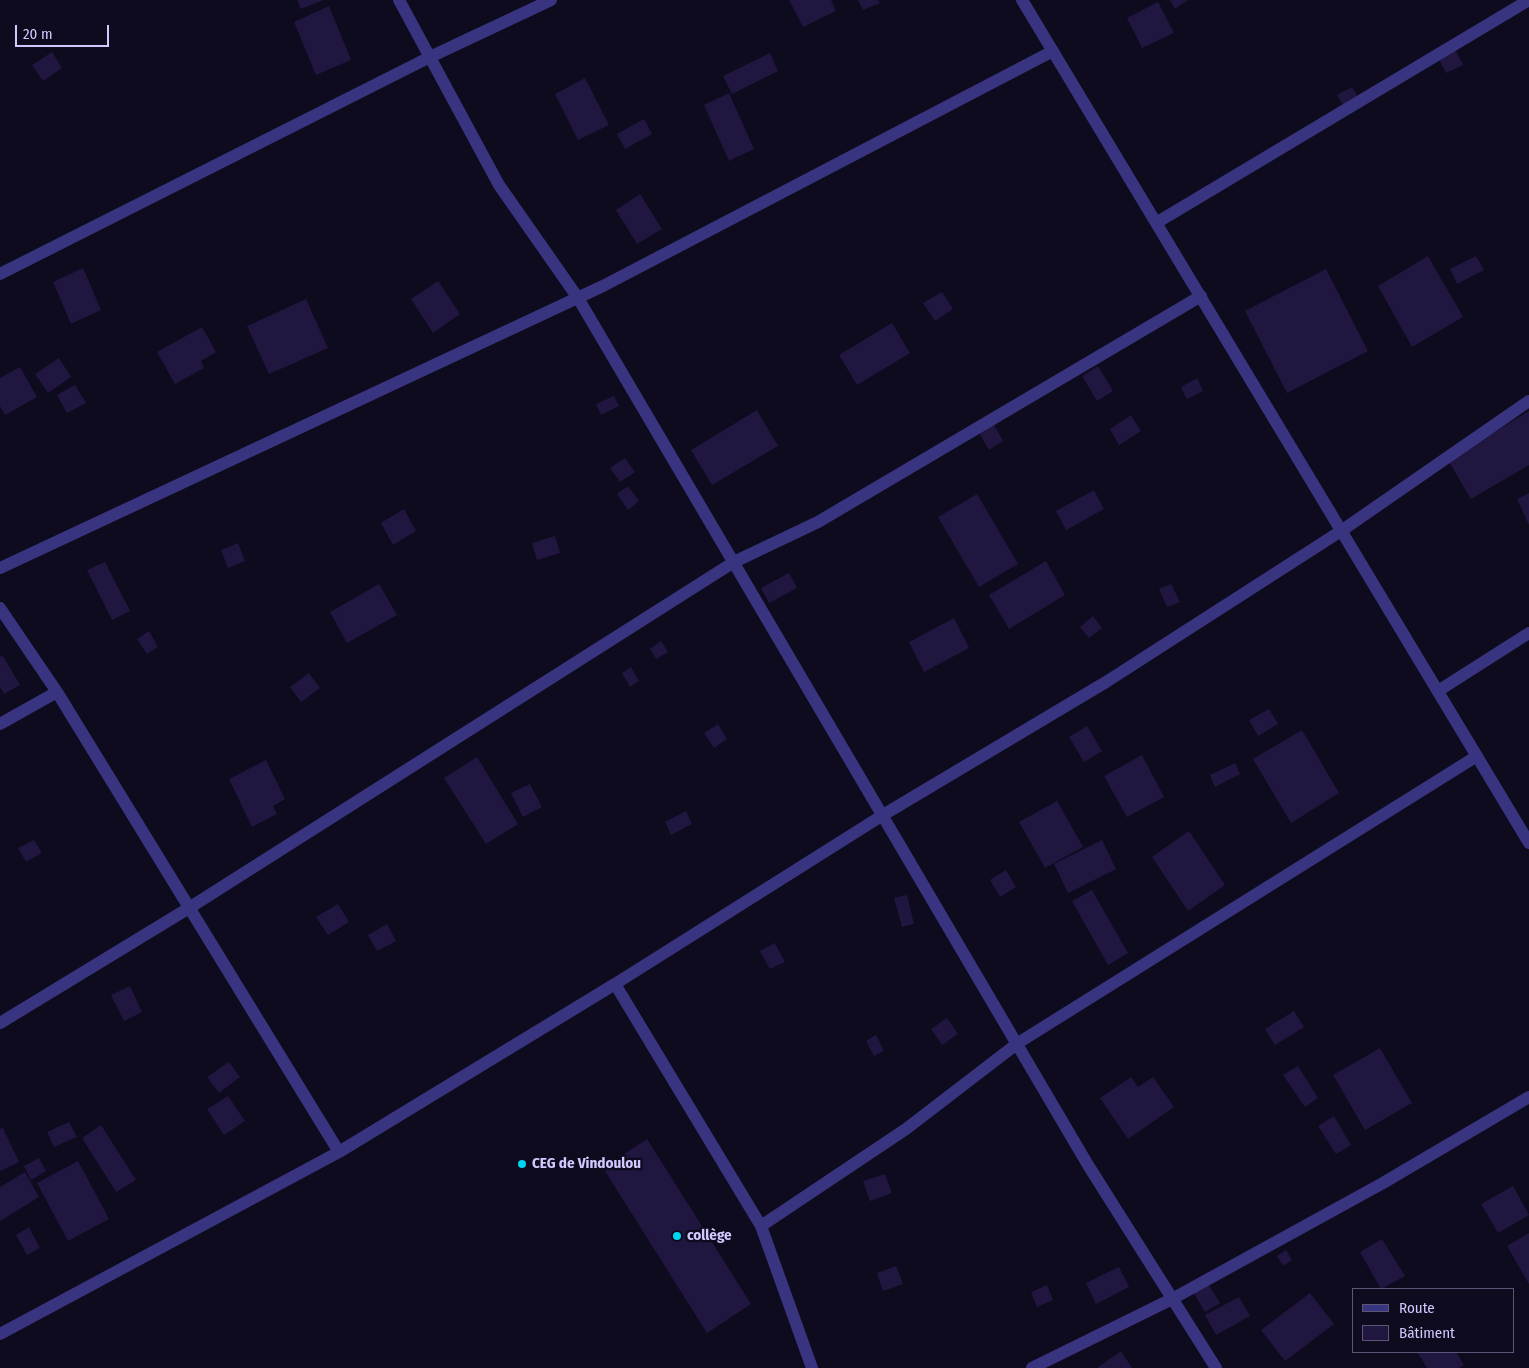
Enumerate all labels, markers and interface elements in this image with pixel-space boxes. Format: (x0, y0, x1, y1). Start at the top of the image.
scale bar (18, 15, 111, 47)
text: 20 m (23, 25, 53, 43)
place label: CEG de Vindoulou (532, 1155, 641, 1173)
marker: CEG de Vindoulou (516, 1158, 528, 1170)
place label: collège (687, 1227, 732, 1245)
marker: collège (671, 1230, 683, 1242)
legend (1352, 1288, 1514, 1353)
text: Route (1399, 1299, 1435, 1317)
text: Bâtiment (1399, 1324, 1455, 1342)

